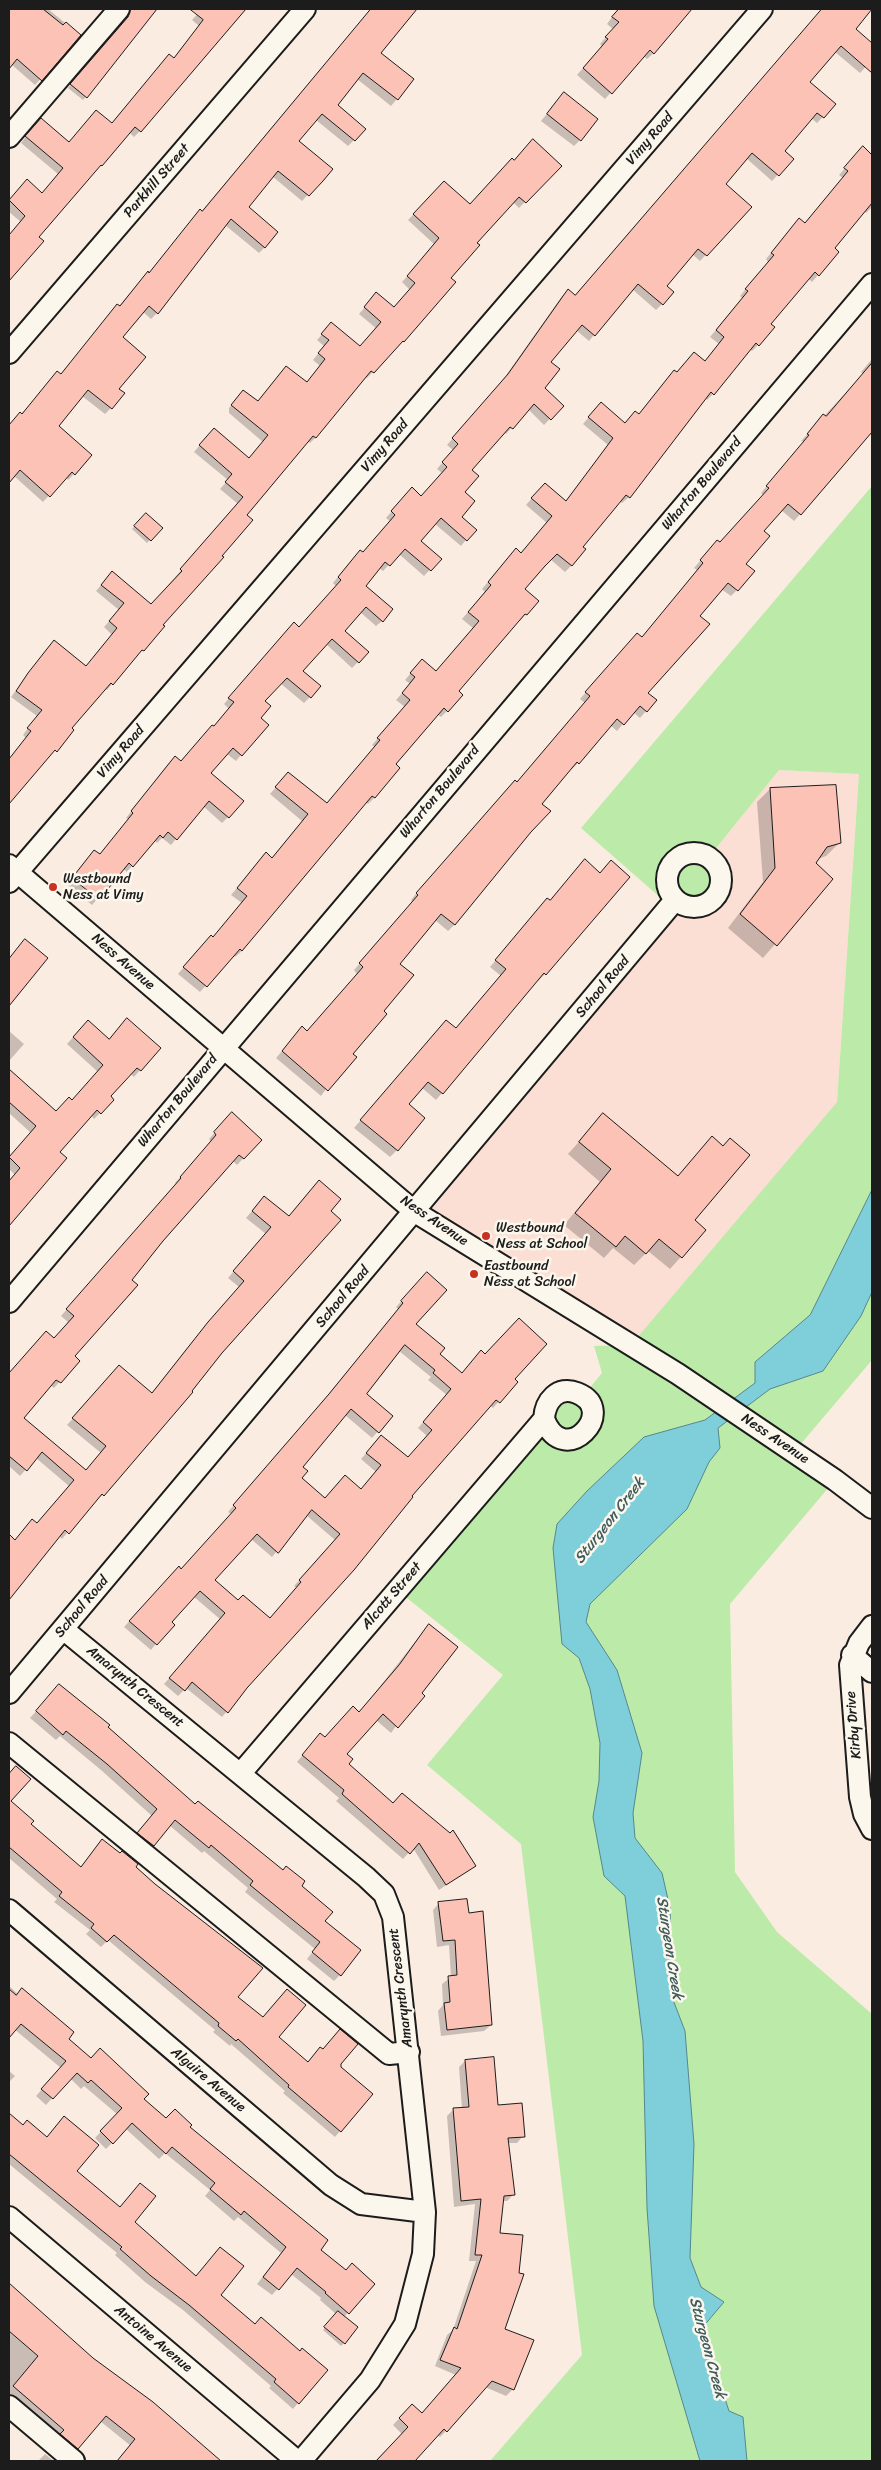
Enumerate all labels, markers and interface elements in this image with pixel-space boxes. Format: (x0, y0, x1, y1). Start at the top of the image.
street label: Vimy Road (623, 109, 677, 169)
street label: Parkhill Street (120, 141, 194, 221)
street label: Vimy Road (358, 416, 412, 476)
street label: Wharton Boulevard (658, 434, 746, 534)
street label: Vimy Road (94, 722, 148, 782)
street label: Wharton Boulevard (396, 742, 484, 842)
place label: Westbound Ness at Vimy (63, 871, 143, 904)
marker: Westbound Ness at Vimy (47, 881, 59, 893)
street label: Ness Avenue (88, 930, 158, 994)
street label: School Road (572, 953, 634, 1021)
street label: Wharton Boulevard (134, 1051, 222, 1151)
street label: Ness Avenue (397, 1192, 471, 1250)
place label: Westbound Ness at School (496, 1220, 588, 1252)
marker: Westbound Ness at School (480, 1230, 492, 1242)
place label: Eastbound Ness at School (484, 1258, 576, 1290)
street label: School Road (312, 1263, 374, 1331)
marker: Eastbound Ness at School (468, 1268, 480, 1280)
street label: Ness Avenue (738, 1410, 812, 1468)
water label: Sturgeon Creek (571, 1475, 649, 1567)
street label: Alcott Street (358, 1559, 426, 1633)
street label: School Road (51, 1573, 113, 1641)
street label: Amarynth Crescent (83, 1643, 187, 1731)
street label: Kirby Drive (843, 1690, 865, 1760)
water label: Sturgeon Creek (652, 1895, 686, 2001)
street label: Amarynth Crescent (385, 1927, 417, 2049)
street label: Alguire Avenue (167, 2044, 249, 2116)
water label: Sturgeon Creek (685, 2296, 729, 2400)
street label: Antoine Avenue (111, 2302, 195, 2376)

